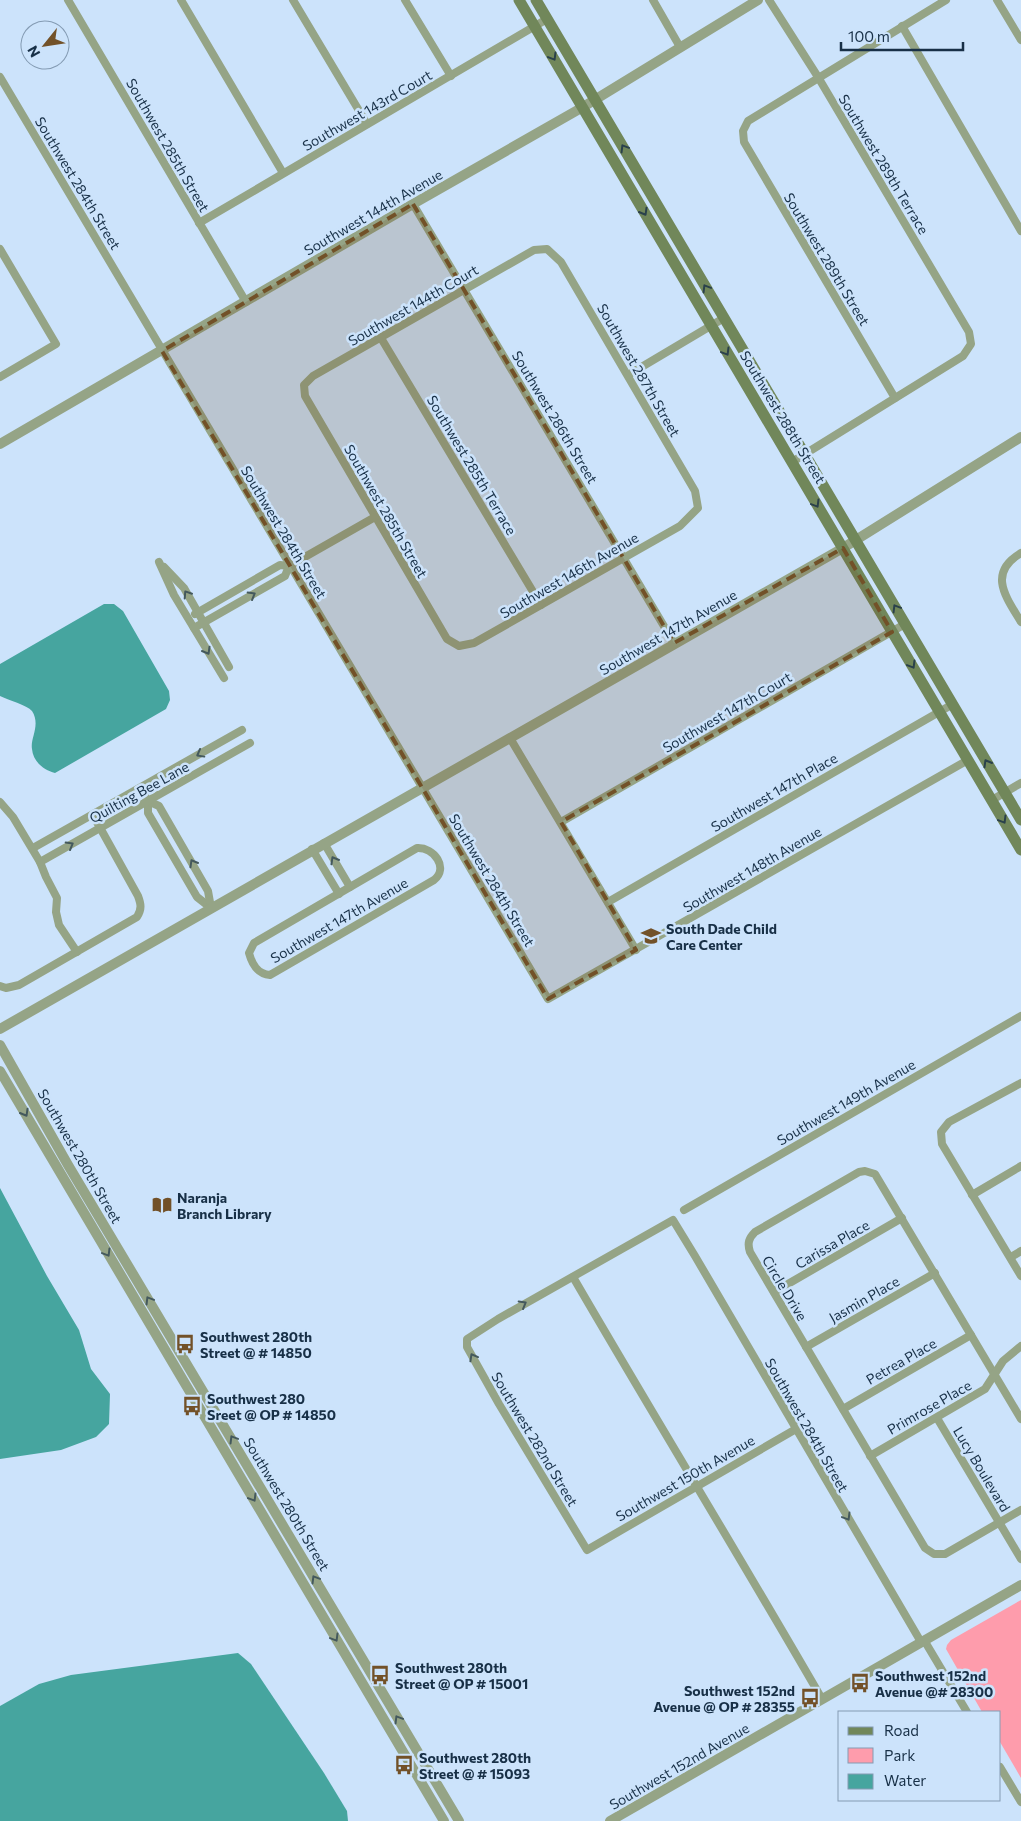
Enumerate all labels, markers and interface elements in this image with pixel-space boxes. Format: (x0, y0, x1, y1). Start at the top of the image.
north arrow (20, 20, 70, 70)
scale bar (841, 20, 964, 52)
text: 100 m (848, 27, 890, 45)
text: N (23, 43, 43, 61)
one-way arrow (546, 51, 556, 60)
street label: Southwest 143rd Court (299, 66, 435, 154)
street label: Southwest 285th Street (123, 75, 213, 215)
street label: Southwest 289th Terrace (835, 91, 933, 237)
street label: Southwest 284th Street (32, 114, 124, 253)
one-way arrow (620, 144, 630, 153)
street label: Southwest 144th Avenue (301, 165, 445, 259)
street label: Southwest 289th Street (781, 190, 874, 329)
one-way arrow (638, 207, 648, 216)
street label: Southwest 144th Court (345, 261, 481, 349)
one-way arrow (703, 284, 713, 293)
street label: Southwest 287th Street (594, 301, 684, 440)
one-way arrow (720, 347, 730, 356)
street label: Southwest 286th Street (509, 348, 602, 487)
street label: Southwest 288th Street (737, 348, 830, 487)
street label: Southwest 285th Terrace (424, 392, 520, 538)
street label: Southwest 285th Street (341, 441, 431, 581)
street label: Southwest 284th Street (238, 463, 330, 602)
one-way arrow (810, 498, 820, 507)
street label: Southwest 146th Avenue (497, 528, 641, 622)
street label: Southwest 147th Avenue (596, 586, 740, 678)
one-way arrow (184, 591, 193, 600)
one-way arrow (246, 591, 255, 601)
one-way arrow (893, 605, 903, 614)
one-way arrow (201, 645, 211, 654)
one-way arrow (905, 660, 915, 669)
street label: Southwest 147th Court (659, 668, 795, 756)
one-way arrow (196, 748, 205, 758)
street label: Southwest 147th Place (708, 749, 840, 835)
street label: Quilting Bee Lane (86, 758, 192, 826)
one-way arrow (984, 760, 994, 769)
street label: Southwest 284th Street (446, 811, 538, 950)
one-way arrow (997, 815, 1007, 824)
street label: Southwest 148th Avenue (680, 822, 824, 916)
one-way arrow (65, 841, 74, 851)
one-way arrow (331, 857, 341, 866)
one-way arrow (189, 860, 199, 869)
street label: Southwest 147th Avenue (267, 874, 411, 966)
place label: South Dade Child Care Center (666, 920, 777, 953)
school or university icon: South Dade Child Care Center (640, 925, 662, 947)
street label: Southwest 149th Avenue (774, 1055, 918, 1149)
street label: Southwest 280th Street (35, 1086, 126, 1226)
one-way arrow (18, 1107, 28, 1116)
place label: Naranja Branch Library (177, 1189, 272, 1222)
library icon: Naranja Branch Library (151, 1194, 173, 1216)
street label: Carissa Place (792, 1216, 872, 1272)
one-way arrow (101, 1247, 111, 1256)
street label: Circle Drive (759, 1252, 811, 1324)
street label: Jasmin Place (826, 1272, 902, 1326)
one-way arrow (146, 1296, 156, 1305)
one-way arrow (518, 1301, 527, 1311)
place label: Southwest 280th Street @ # 14850 (200, 1328, 312, 1361)
bus stop icon: Southwest 280th Street @ # 14850 (174, 1333, 196, 1355)
street label: Petrea Place (863, 1334, 939, 1388)
one-way arrow (469, 1353, 479, 1362)
street label: Southwest 284th Street (762, 1355, 852, 1495)
street label: Southwest 282nd Street (488, 1369, 582, 1509)
street label: Primrose Place (884, 1376, 974, 1438)
place label: Southwest 280 Sreet @ OP # 14850 (207, 1390, 336, 1423)
bus stop icon: Southwest 280 Sreet @ OP # 14850 (181, 1395, 203, 1417)
street label: Lucy Boulevard (950, 1423, 1014, 1515)
street label: Southwest 150th Avenue (613, 1431, 757, 1525)
street label: Southwest 280th Street (240, 1434, 334, 1574)
one-way arrow (229, 1436, 239, 1445)
one-way arrow (246, 1492, 256, 1501)
one-way arrow (840, 1511, 850, 1520)
one-way arrow (312, 1576, 322, 1585)
one-way arrow (329, 1632, 339, 1641)
place label: Southwest 280th Street @ OP # 15001 (395, 1659, 528, 1692)
bus stop icon: Southwest 280th Street @ OP # 15001 (369, 1664, 391, 1686)
place label: Southwest 152nd Avenue @# 28300 (875, 1667, 993, 1700)
bus stop icon: Southwest 152nd Avenue @# 28300 (849, 1672, 871, 1694)
place label: Southwest 152nd Avenue @ OP # 28355 (653, 1682, 795, 1715)
bus stop icon: Southwest 152nd Avenue @ OP # 28355 (799, 1687, 821, 1709)
legend (838, 1711, 1001, 1801)
one-way arrow (395, 1715, 405, 1724)
street label: Southwest 152nd Avenue (606, 1719, 752, 1813)
text: Road (884, 1721, 919, 1739)
text: Park (884, 1746, 915, 1764)
place label: Southwest 280th Street @ # 15093 (419, 1749, 531, 1782)
bus stop icon: Southwest 280th Street @ # 15093 (393, 1754, 415, 1776)
text: Water (884, 1771, 926, 1789)

